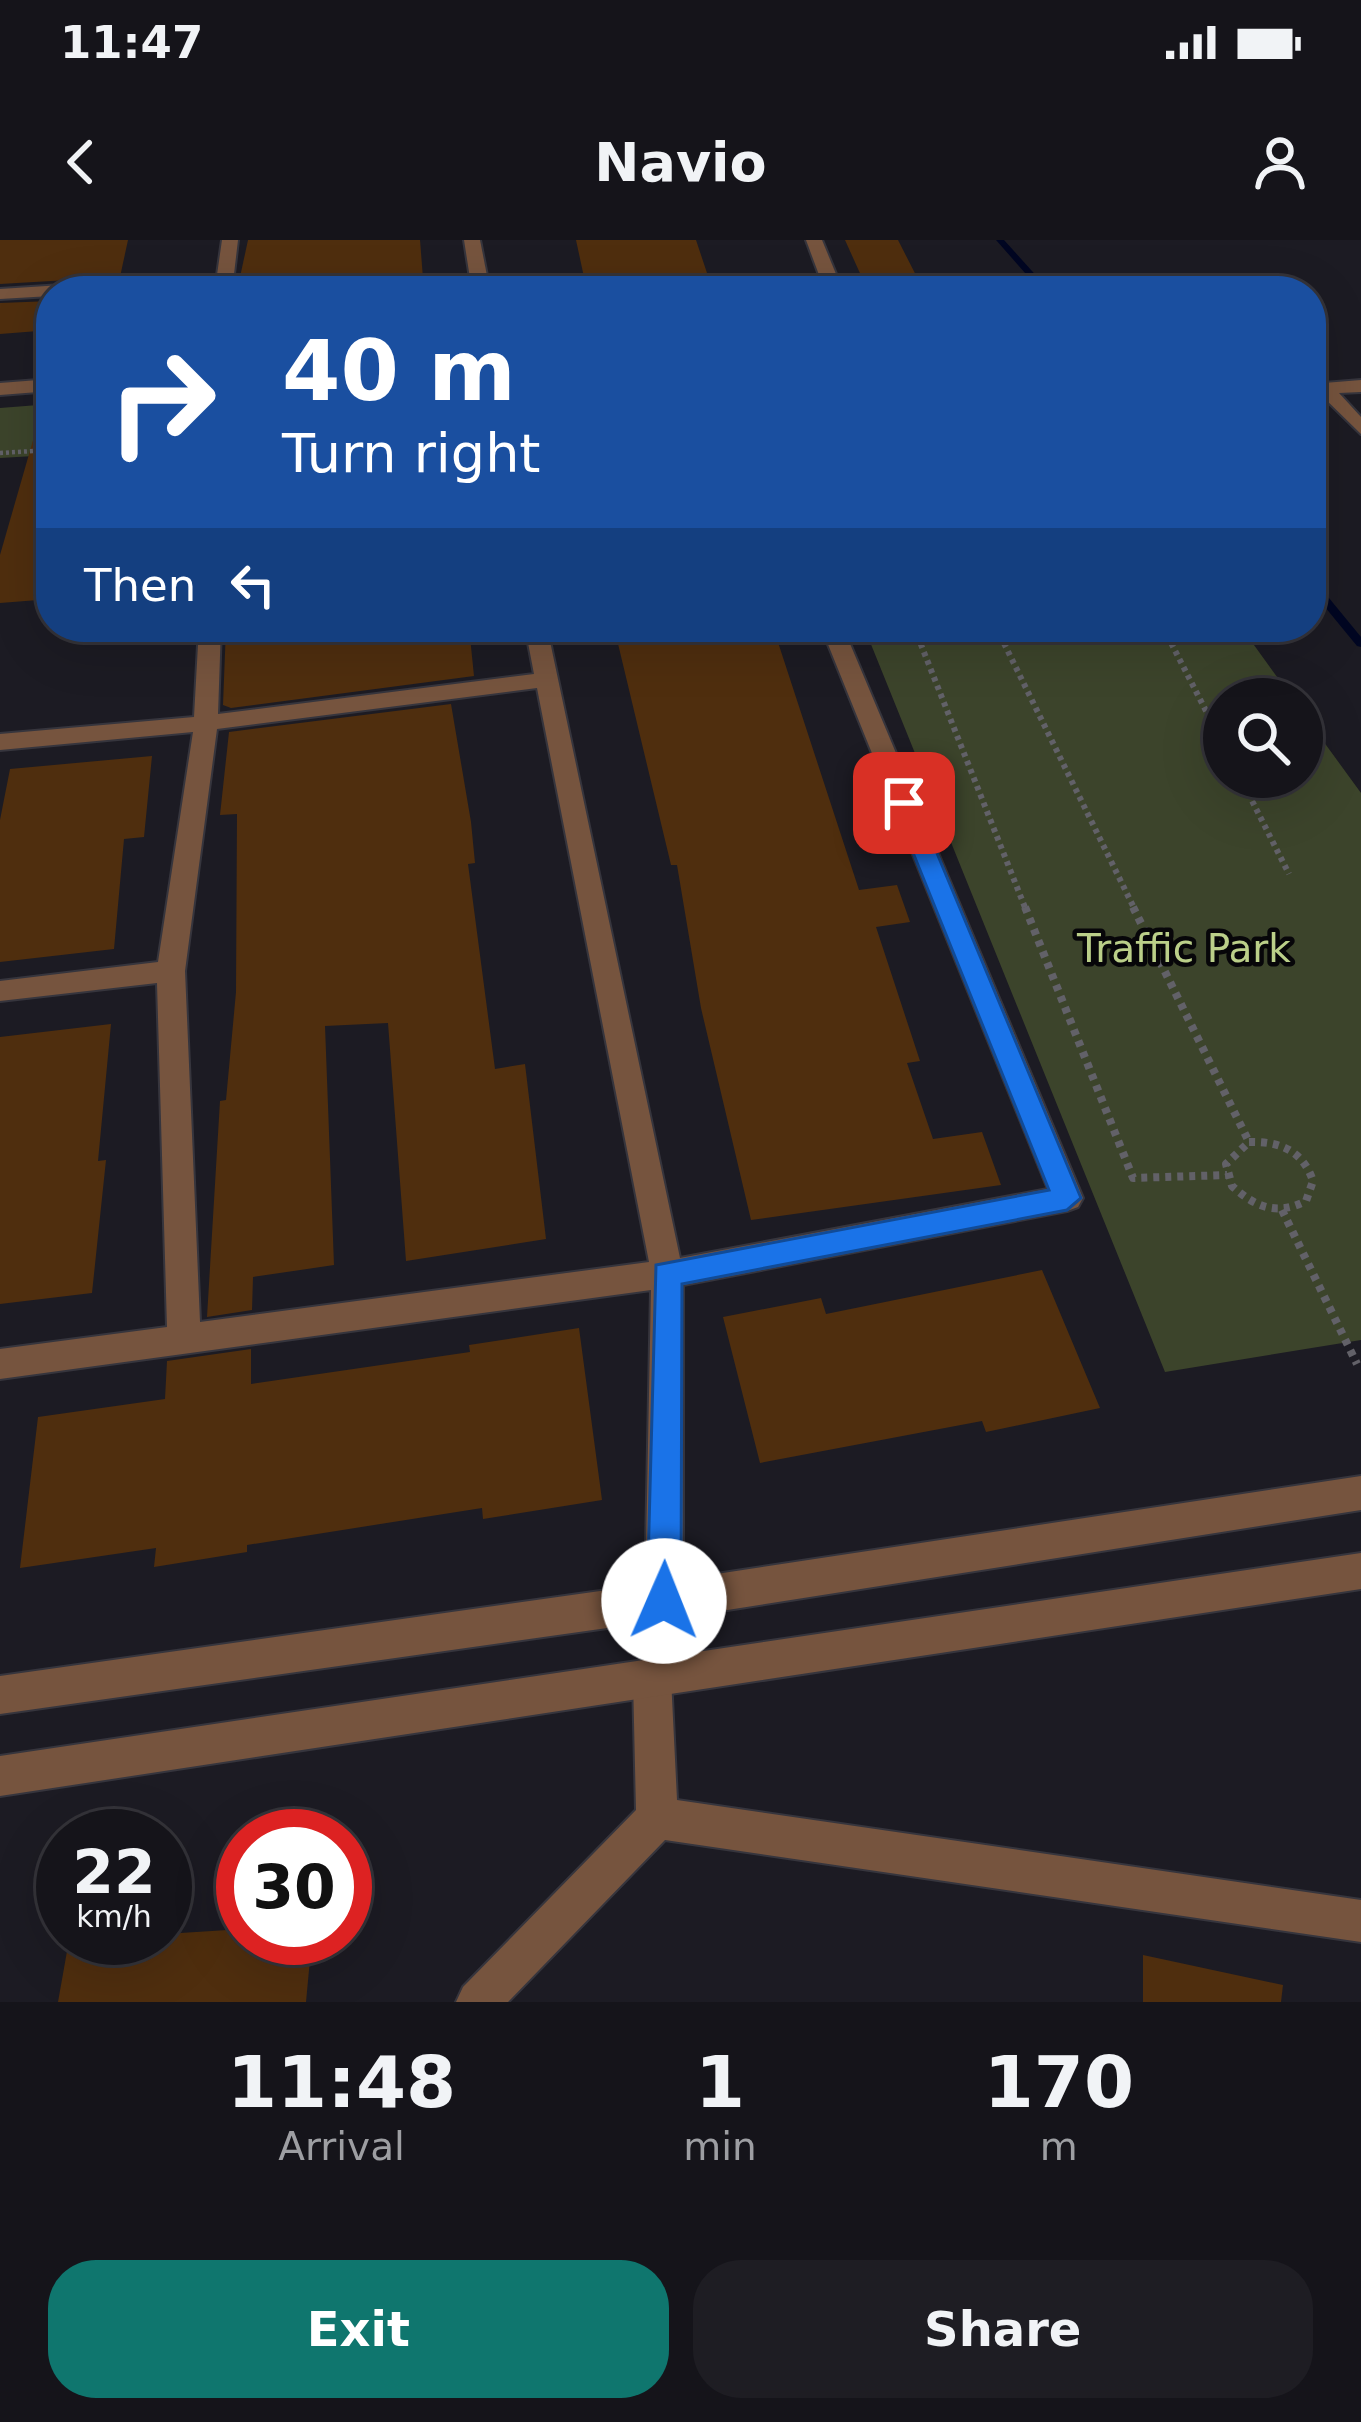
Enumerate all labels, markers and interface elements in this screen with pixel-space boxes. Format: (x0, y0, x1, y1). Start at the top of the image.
text: 11:47 (60, 16, 203, 69)
icon: back (48, 129, 114, 195)
icon: person (1247, 129, 1313, 195)
text: Navio (594, 131, 767, 194)
text: 40 m (282, 322, 516, 420)
icon: right (84, 324, 240, 480)
text: Turn right (282, 422, 541, 485)
icon: left (220, 552, 286, 618)
text: Then (84, 559, 196, 612)
map controls (1203, 678, 1323, 798)
button: search (1203, 678, 1323, 798)
pin (853, 752, 955, 854)
icon: arrive (871, 770, 937, 836)
park label: Traffic Park (1076, 926, 1291, 971)
position arrow (601, 1538, 727, 1664)
speed limit sign: 30 (216, 1809, 372, 1965)
text: 22 (72, 1837, 156, 1907)
text: km/h (76, 1899, 152, 1934)
text: 11:48 (227, 2040, 456, 2124)
text: 1 (695, 2040, 745, 2124)
text: 170 (984, 2040, 1134, 2124)
text: Arrival (278, 2124, 405, 2169)
text: min (683, 2124, 757, 2169)
text: m (1040, 2124, 1078, 2169)
button: Exit (48, 2260, 669, 2398)
button: Share (693, 2260, 1313, 2398)

